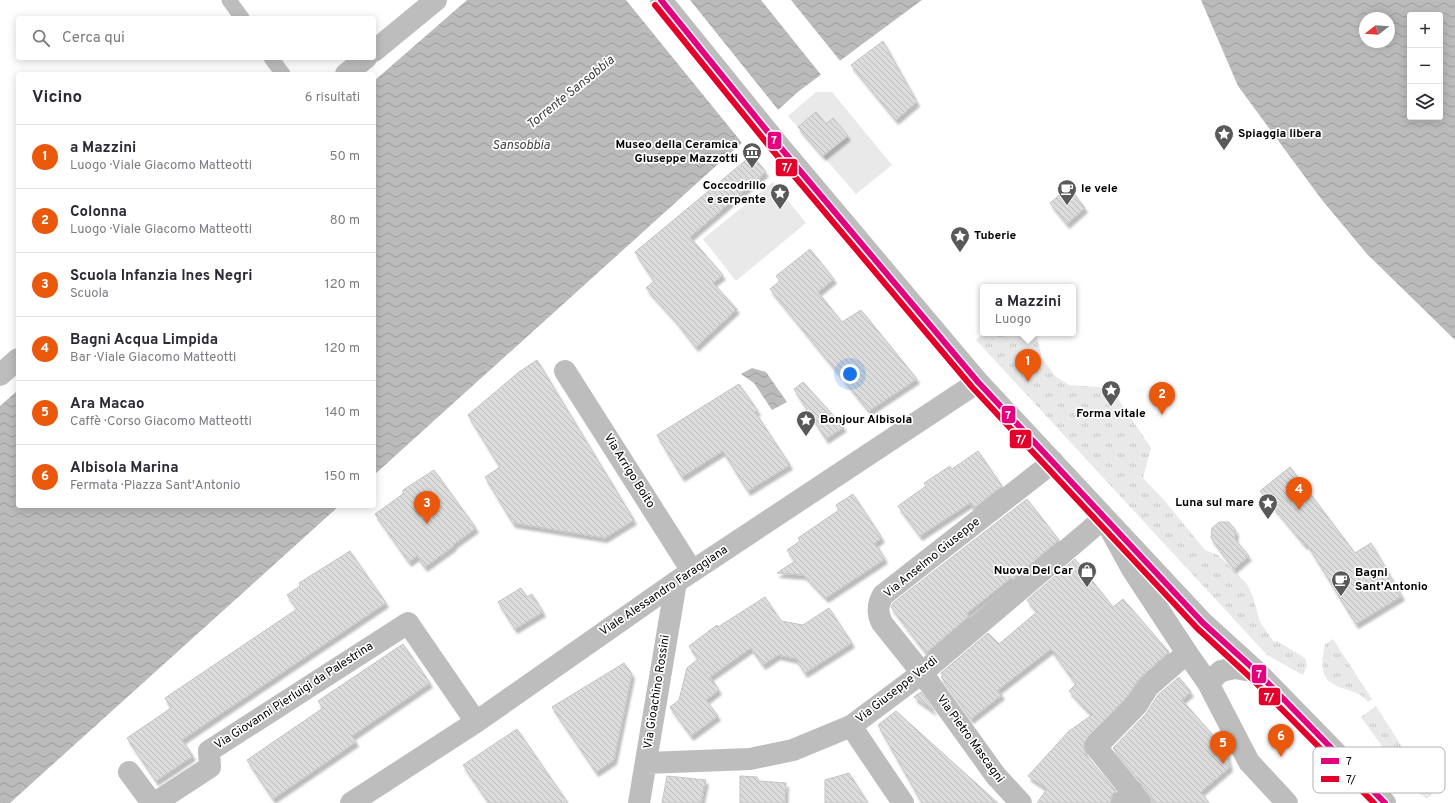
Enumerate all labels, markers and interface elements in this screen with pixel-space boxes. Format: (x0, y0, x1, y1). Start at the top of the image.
north arrow (1359, 12, 1395, 48)
map controls (1407, 12, 1443, 120)
button: + (1407, 12, 1443, 48)
search box (16, 16, 376, 60)
icon: search (30, 27, 52, 49)
text: Cerca qui (62, 29, 125, 48)
button: − (1407, 48, 1443, 84)
water label: Torrente Sansobbia (524, 53, 618, 133)
button: layers (1407, 84, 1443, 120)
text: Vicino (32, 87, 82, 109)
text: 6 risultati (305, 90, 360, 106)
place icon: Spiaggia libera (1213, 123, 1235, 151)
place label: Spiaggia libera (1238, 126, 1321, 142)
line badge: 7 (767, 131, 782, 150)
text: 7 (771, 134, 777, 148)
place label: Museo della Ceramica Giuseppe Mazzotti (615, 137, 738, 167)
water label: Sansobbia (492, 138, 550, 154)
text: a Mazzini (70, 139, 136, 158)
museum icon: Museo della Ceramica Giuseppe Mazzotti (741, 141, 763, 169)
text: 1 (42, 149, 48, 165)
text: 50 m (330, 149, 360, 165)
text: Luogo · Viale Giacomo Matteotti (70, 158, 252, 174)
line badge: 7/ (775, 158, 798, 177)
text: 7/ (782, 161, 792, 175)
place label: Coccodrillo e serpente (703, 178, 766, 208)
cafe icon: le vele (1056, 178, 1078, 206)
place label: le vele (1081, 181, 1118, 197)
place icon: Coccodrillo e serpente (769, 182, 791, 210)
text: Colonna (70, 203, 127, 222)
text: 2 (41, 213, 49, 229)
text: 80 m (330, 213, 360, 229)
text: Luogo · Viale Giacomo Matteotti (70, 222, 252, 238)
place icon: Tuberie (949, 225, 971, 253)
place label: Tuberie (974, 228, 1017, 244)
text: Scuola Infanzia Ines Negri (70, 267, 252, 286)
text: 3 (41, 277, 49, 293)
text: 120 m (325, 277, 360, 293)
popup (980, 284, 1076, 336)
text: Scuola (70, 286, 109, 302)
text: a Mazzini (995, 293, 1061, 312)
text: Luogo (995, 312, 1031, 328)
text: Bagni Acqua Limpida (70, 331, 218, 350)
text: 4 (41, 341, 49, 357)
text: 120 m (325, 341, 360, 357)
pin: 1 (1015, 349, 1041, 382)
text: Bar · Viale Giacomo Matteotti (70, 350, 236, 366)
your location (840, 364, 860, 384)
place icon: Forma vitale (1100, 379, 1122, 407)
pin: 2 (1149, 382, 1175, 415)
text: Ara Macao (70, 395, 145, 414)
text: 5 (41, 405, 49, 421)
text: 140 m (325, 405, 360, 421)
line badge: 7 (1001, 405, 1016, 424)
place label: Forma vitale (1076, 406, 1146, 422)
place icon: Bonjour Albisola (795, 409, 817, 437)
text: 7 (1005, 409, 1011, 423)
place label: Bonjour Albisola (820, 412, 912, 428)
text: Caffè · Corso Giacomo Matteotti (70, 414, 252, 430)
line badge: 7/ (1009, 429, 1032, 449)
street label: Via Arrigo Boito (600, 431, 658, 512)
text: 7/ (1016, 433, 1026, 447)
text: Albisola Marina (70, 459, 179, 478)
text: 6 (41, 469, 49, 485)
text: 150 m (325, 469, 360, 485)
pin: 4 (1286, 477, 1312, 510)
text: Fermata · Piazza Sant'Antonio (70, 478, 241, 494)
pin: 3 (414, 491, 440, 524)
place icon: Luna sul mare (1257, 492, 1279, 520)
place label: Luna sul mare (1175, 495, 1254, 511)
street label: Via Anselmo Giuseppe (880, 514, 984, 602)
street label: Viale Alessandro Faraggiana (597, 542, 731, 640)
shop icon: Nuova Del Car (1076, 560, 1098, 588)
place label: Nuova Del Car (994, 563, 1073, 579)
place label: Bagni Sant'Antonio (1355, 565, 1428, 595)
cafe icon: Bagni Sant'Antonio (1330, 569, 1352, 597)
street label: Via Gioachino Rossini (640, 634, 674, 750)
street label: Via Giovanni Pierluigi da Palestrina (211, 638, 377, 754)
street label: Via Giuseppe Verdi (853, 653, 941, 727)
line badge: 7 (1251, 664, 1267, 684)
text: 7 (1256, 668, 1262, 682)
line badge: 7/ (1258, 687, 1281, 706)
text: 7/ (1264, 691, 1274, 705)
street label: Via Pietro Mascagni (933, 692, 1007, 786)
pin: 6 (1268, 724, 1294, 757)
pin: 5 (1210, 731, 1236, 764)
legend (1313, 747, 1445, 793)
text: 7 (1346, 755, 1352, 769)
text: 7/ (1346, 773, 1357, 787)

